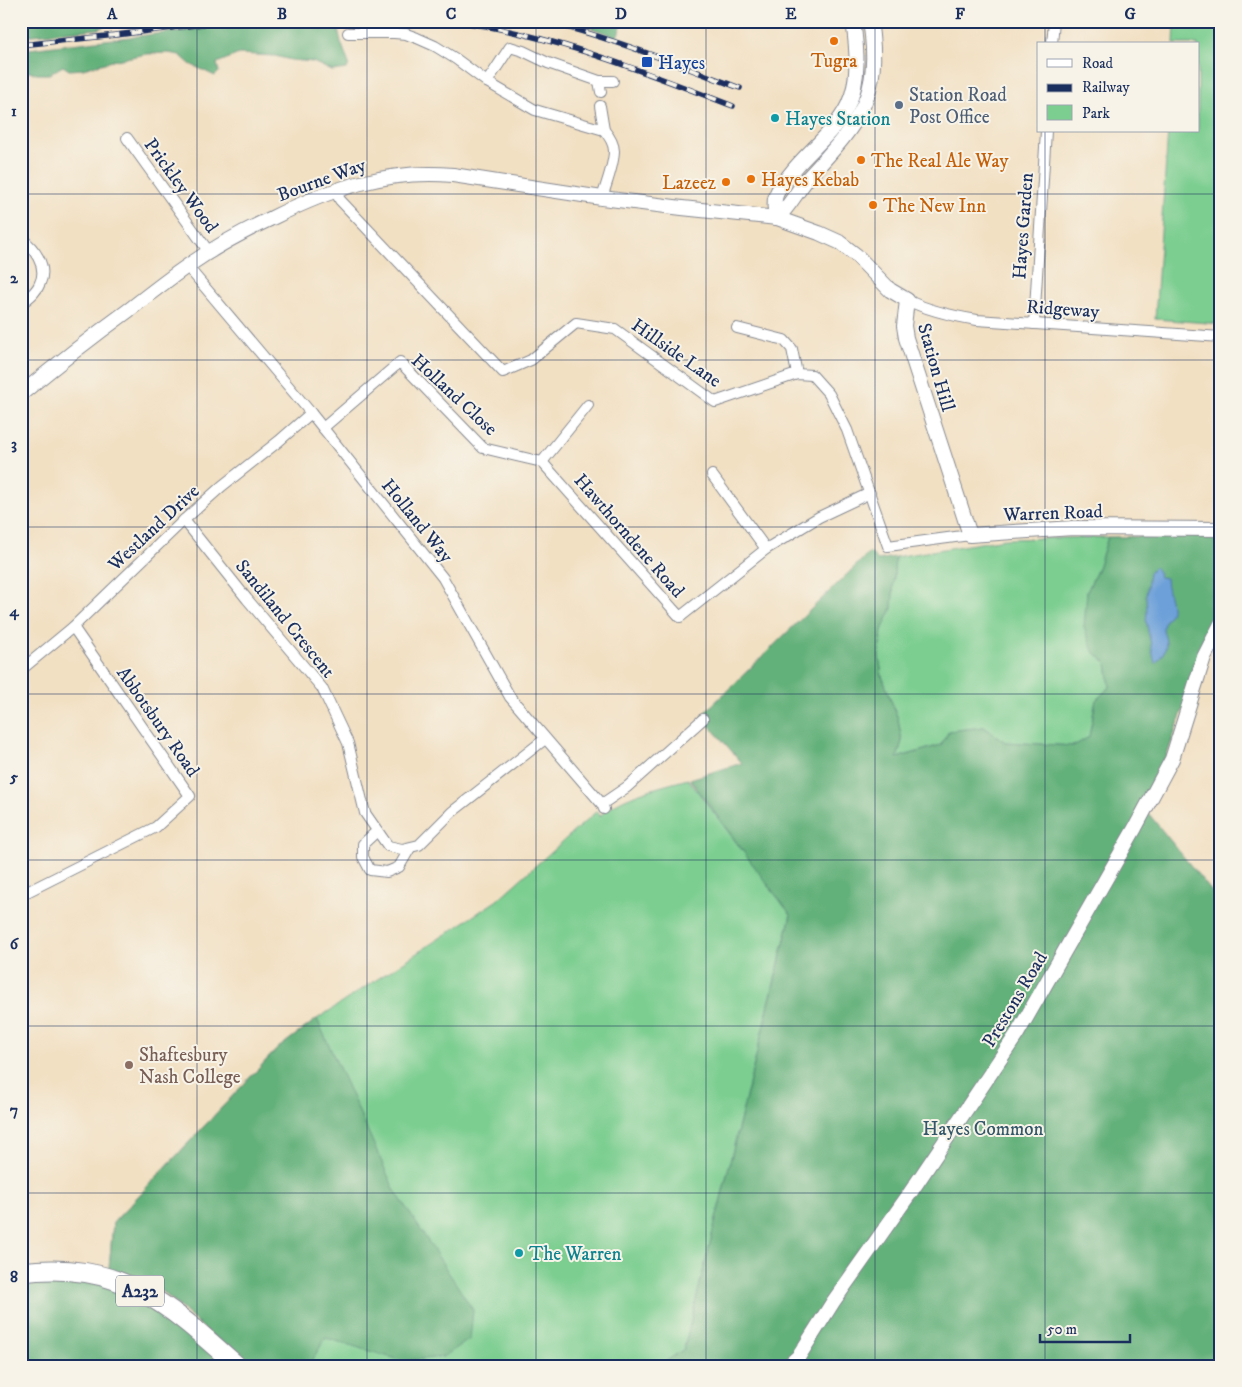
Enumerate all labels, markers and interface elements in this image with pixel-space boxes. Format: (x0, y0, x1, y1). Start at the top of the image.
text: A (106, 4, 118, 24)
text: B (277, 4, 287, 24)
text: C (446, 4, 456, 24)
text: D (615, 4, 627, 24)
text: E (785, 4, 797, 24)
text: F (955, 4, 965, 24)
text: G (1124, 4, 1136, 24)
marker: Tugra (828, 35, 840, 47)
legend (1037, 42, 1200, 132)
place label: Tugra (811, 50, 857, 73)
place label: Hayes (658, 52, 705, 75)
text: Road (1082, 54, 1114, 73)
marker: Hayes (640, 55, 654, 69)
text: Railway (1082, 78, 1130, 97)
place label: Station Road Post Office (909, 84, 1007, 129)
marker: Station Road Post Office (893, 99, 905, 111)
text: 1 (11, 101, 17, 121)
text: Park (1082, 104, 1111, 123)
place label: Hayes Station (785, 108, 891, 131)
marker: Hayes Station (769, 112, 781, 124)
street label: Prickley Wood (139, 134, 223, 238)
place label: The Real Ale Way (871, 150, 1009, 173)
street label: Bourne Way (274, 153, 370, 207)
marker: The Real Ale Way (855, 154, 867, 166)
place label: Hayes Kebab (761, 169, 859, 192)
place label: Lazeez (662, 172, 716, 195)
street label: Hayes Garden (1008, 172, 1039, 280)
marker: Hayes Kebab (745, 173, 757, 185)
marker: Lazeez (720, 176, 732, 188)
place label: The New Inn (883, 195, 986, 218)
marker: The New Inn (867, 199, 879, 211)
text: 2 (10, 268, 19, 288)
street label: Ridgeway (1026, 295, 1101, 324)
street label: Hillside Lane (627, 314, 726, 393)
street label: Station Hill (912, 321, 959, 414)
street label: Holland Close (406, 349, 502, 441)
text: 3 (11, 434, 17, 454)
street label: Hawthorndene Road (569, 469, 689, 603)
street label: Holland Way (376, 474, 458, 568)
street label: Westland Drive (103, 480, 204, 577)
street label: Warren Road (1002, 500, 1104, 527)
street label: Sandiland Crescent (230, 555, 339, 683)
text: 4 (8, 601, 19, 621)
street label: Abbotsbury Road (111, 662, 205, 782)
text: 5 (9, 767, 18, 787)
text: 6 (10, 934, 20, 954)
street label: Prestons Road (978, 947, 1053, 1052)
place label: Shaftesbury Nash College (139, 1044, 241, 1089)
marker: Shaftesbury Nash College (123, 1059, 135, 1071)
text: 7 (10, 1100, 18, 1120)
park label: Hayes Common (923, 1118, 1043, 1141)
place label: The Warren (529, 1243, 622, 1266)
marker: The Warren (513, 1247, 525, 1259)
text: 8 (10, 1267, 18, 1287)
road number: A232 (116, 1276, 164, 1306)
scale bar (1040, 1312, 1130, 1344)
text: 50 m (1047, 1320, 1077, 1339)

